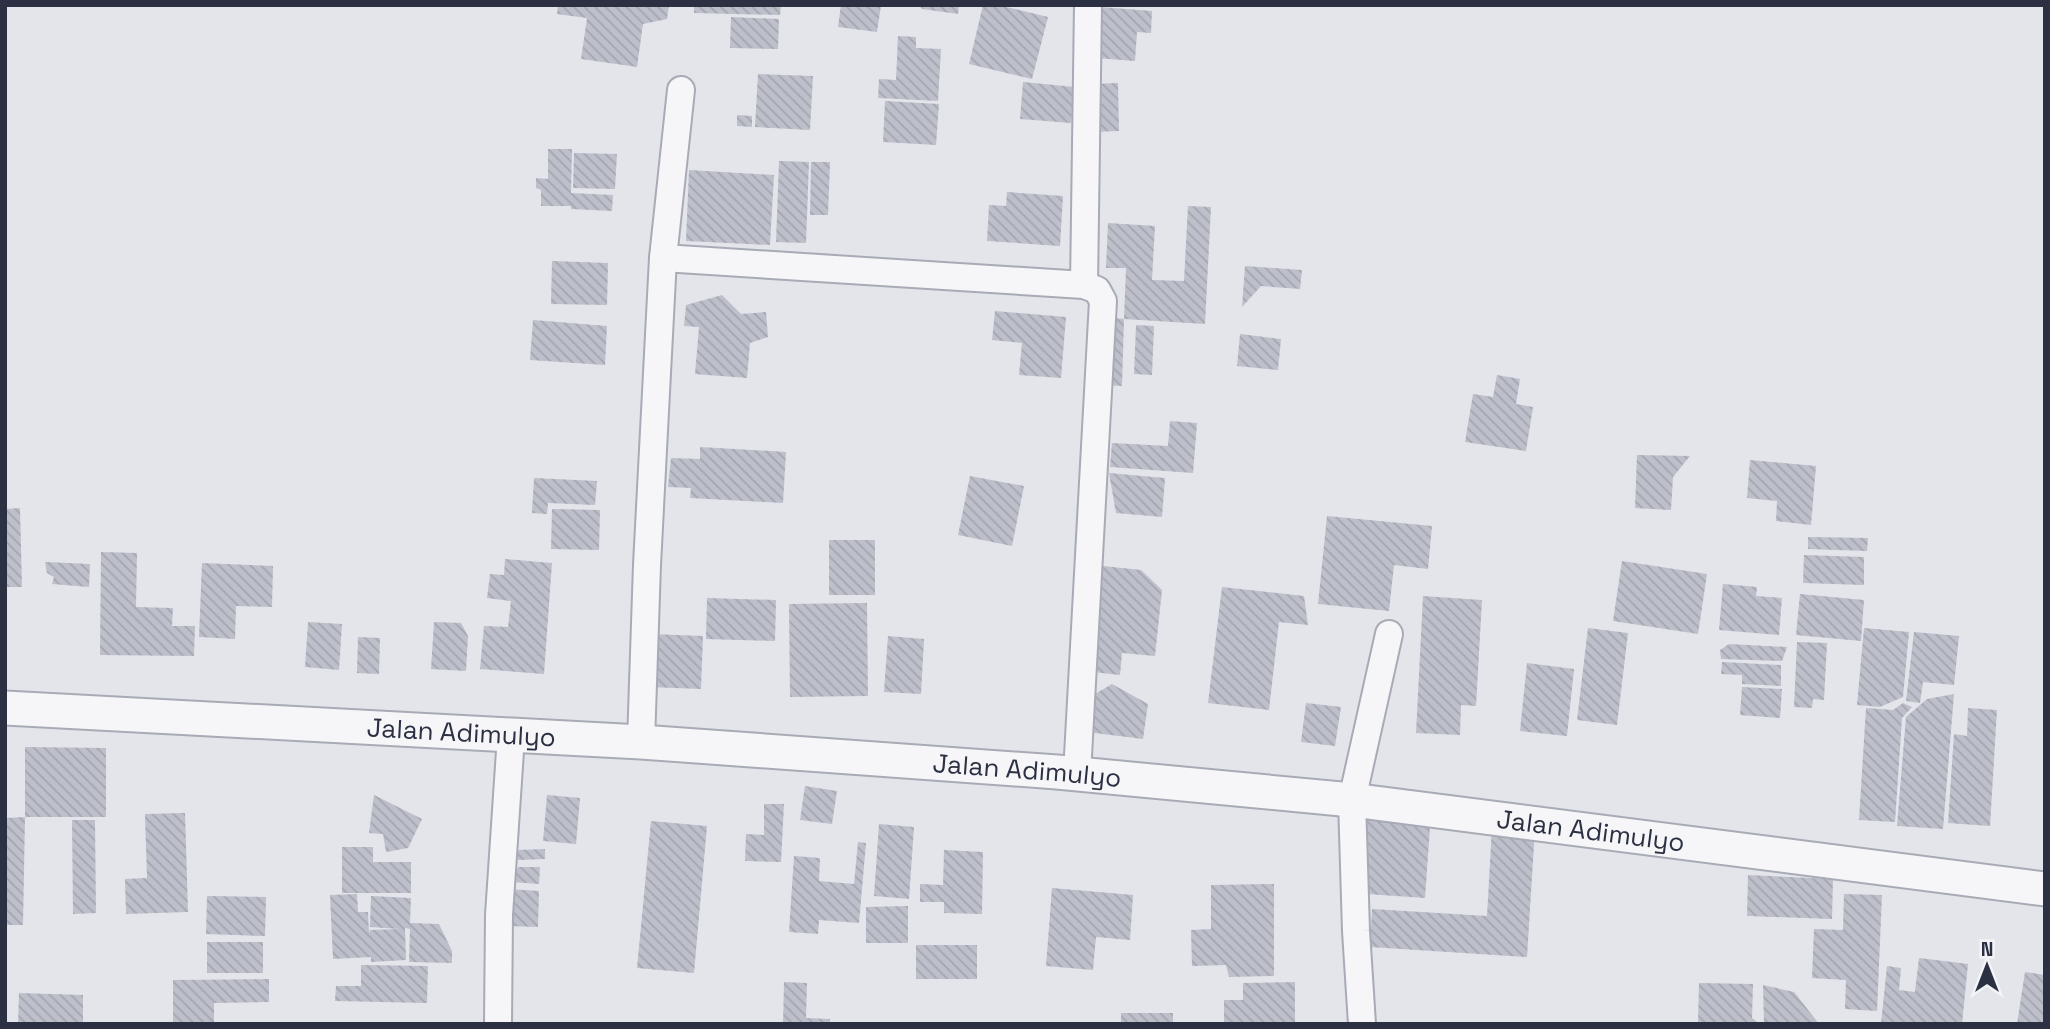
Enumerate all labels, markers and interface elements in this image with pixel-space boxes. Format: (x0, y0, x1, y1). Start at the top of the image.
street label: Jalan Adimulyo (366, 710, 557, 754)
street label: Jalan Adimulyo (931, 746, 1123, 795)
street label: Jalan Adimulyo (1495, 802, 1687, 860)
north arrow (1952, 931, 2022, 1001)
text: N (1981, 937, 1993, 962)

